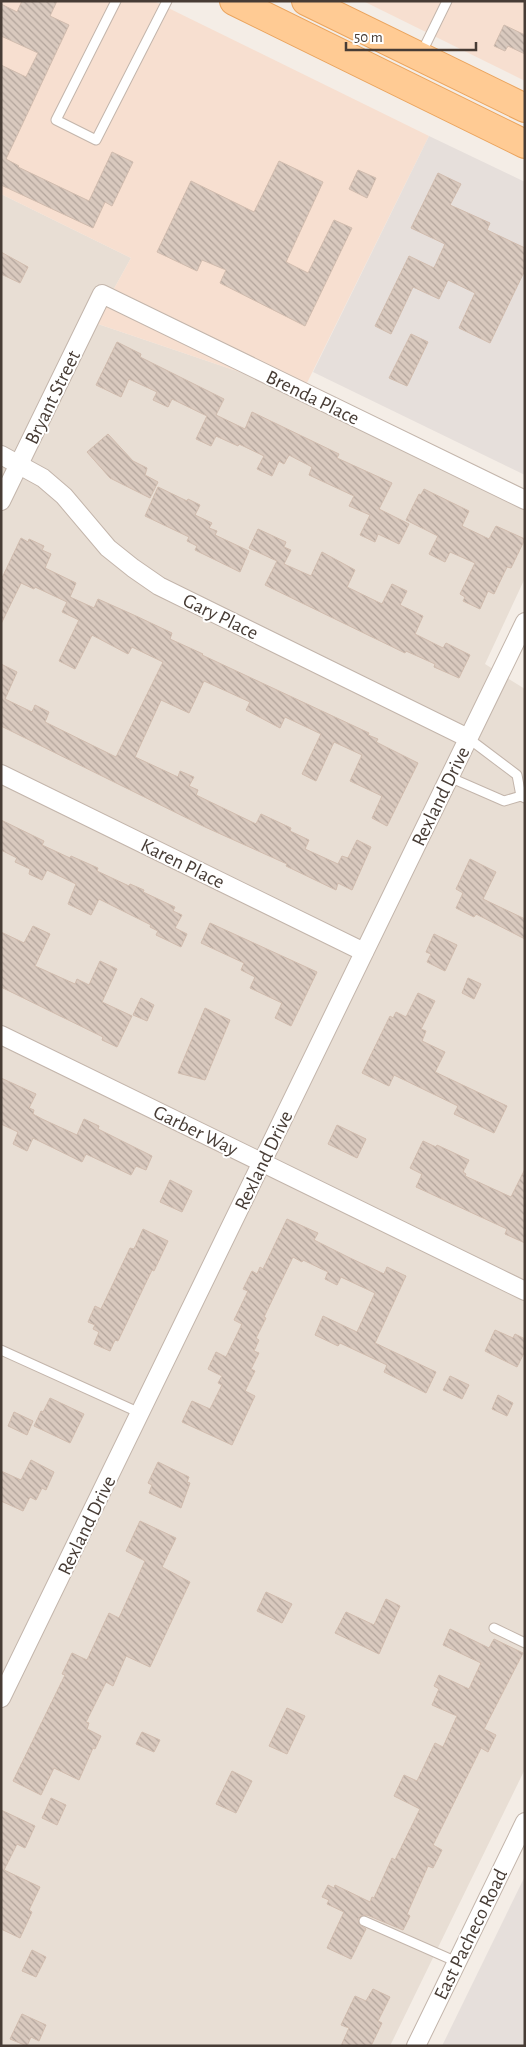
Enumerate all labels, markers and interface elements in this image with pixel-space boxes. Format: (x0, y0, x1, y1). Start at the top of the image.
scale bar (346, 20, 476, 52)
text: 50 m (354, 30, 383, 45)
street label: Bryant Street (22, 347, 84, 447)
street label: Brenda Place (263, 367, 362, 429)
street label: Gary Place (180, 590, 261, 644)
street label: Rexland Drive (408, 744, 474, 849)
street label: Karen Place (137, 835, 228, 893)
street label: Garber Way (150, 1102, 241, 1160)
street label: Rexland Drive (231, 1108, 297, 1213)
street label: Rexland Drive (54, 1473, 120, 1578)
street label: East Pacheco Road (431, 1866, 511, 2003)

